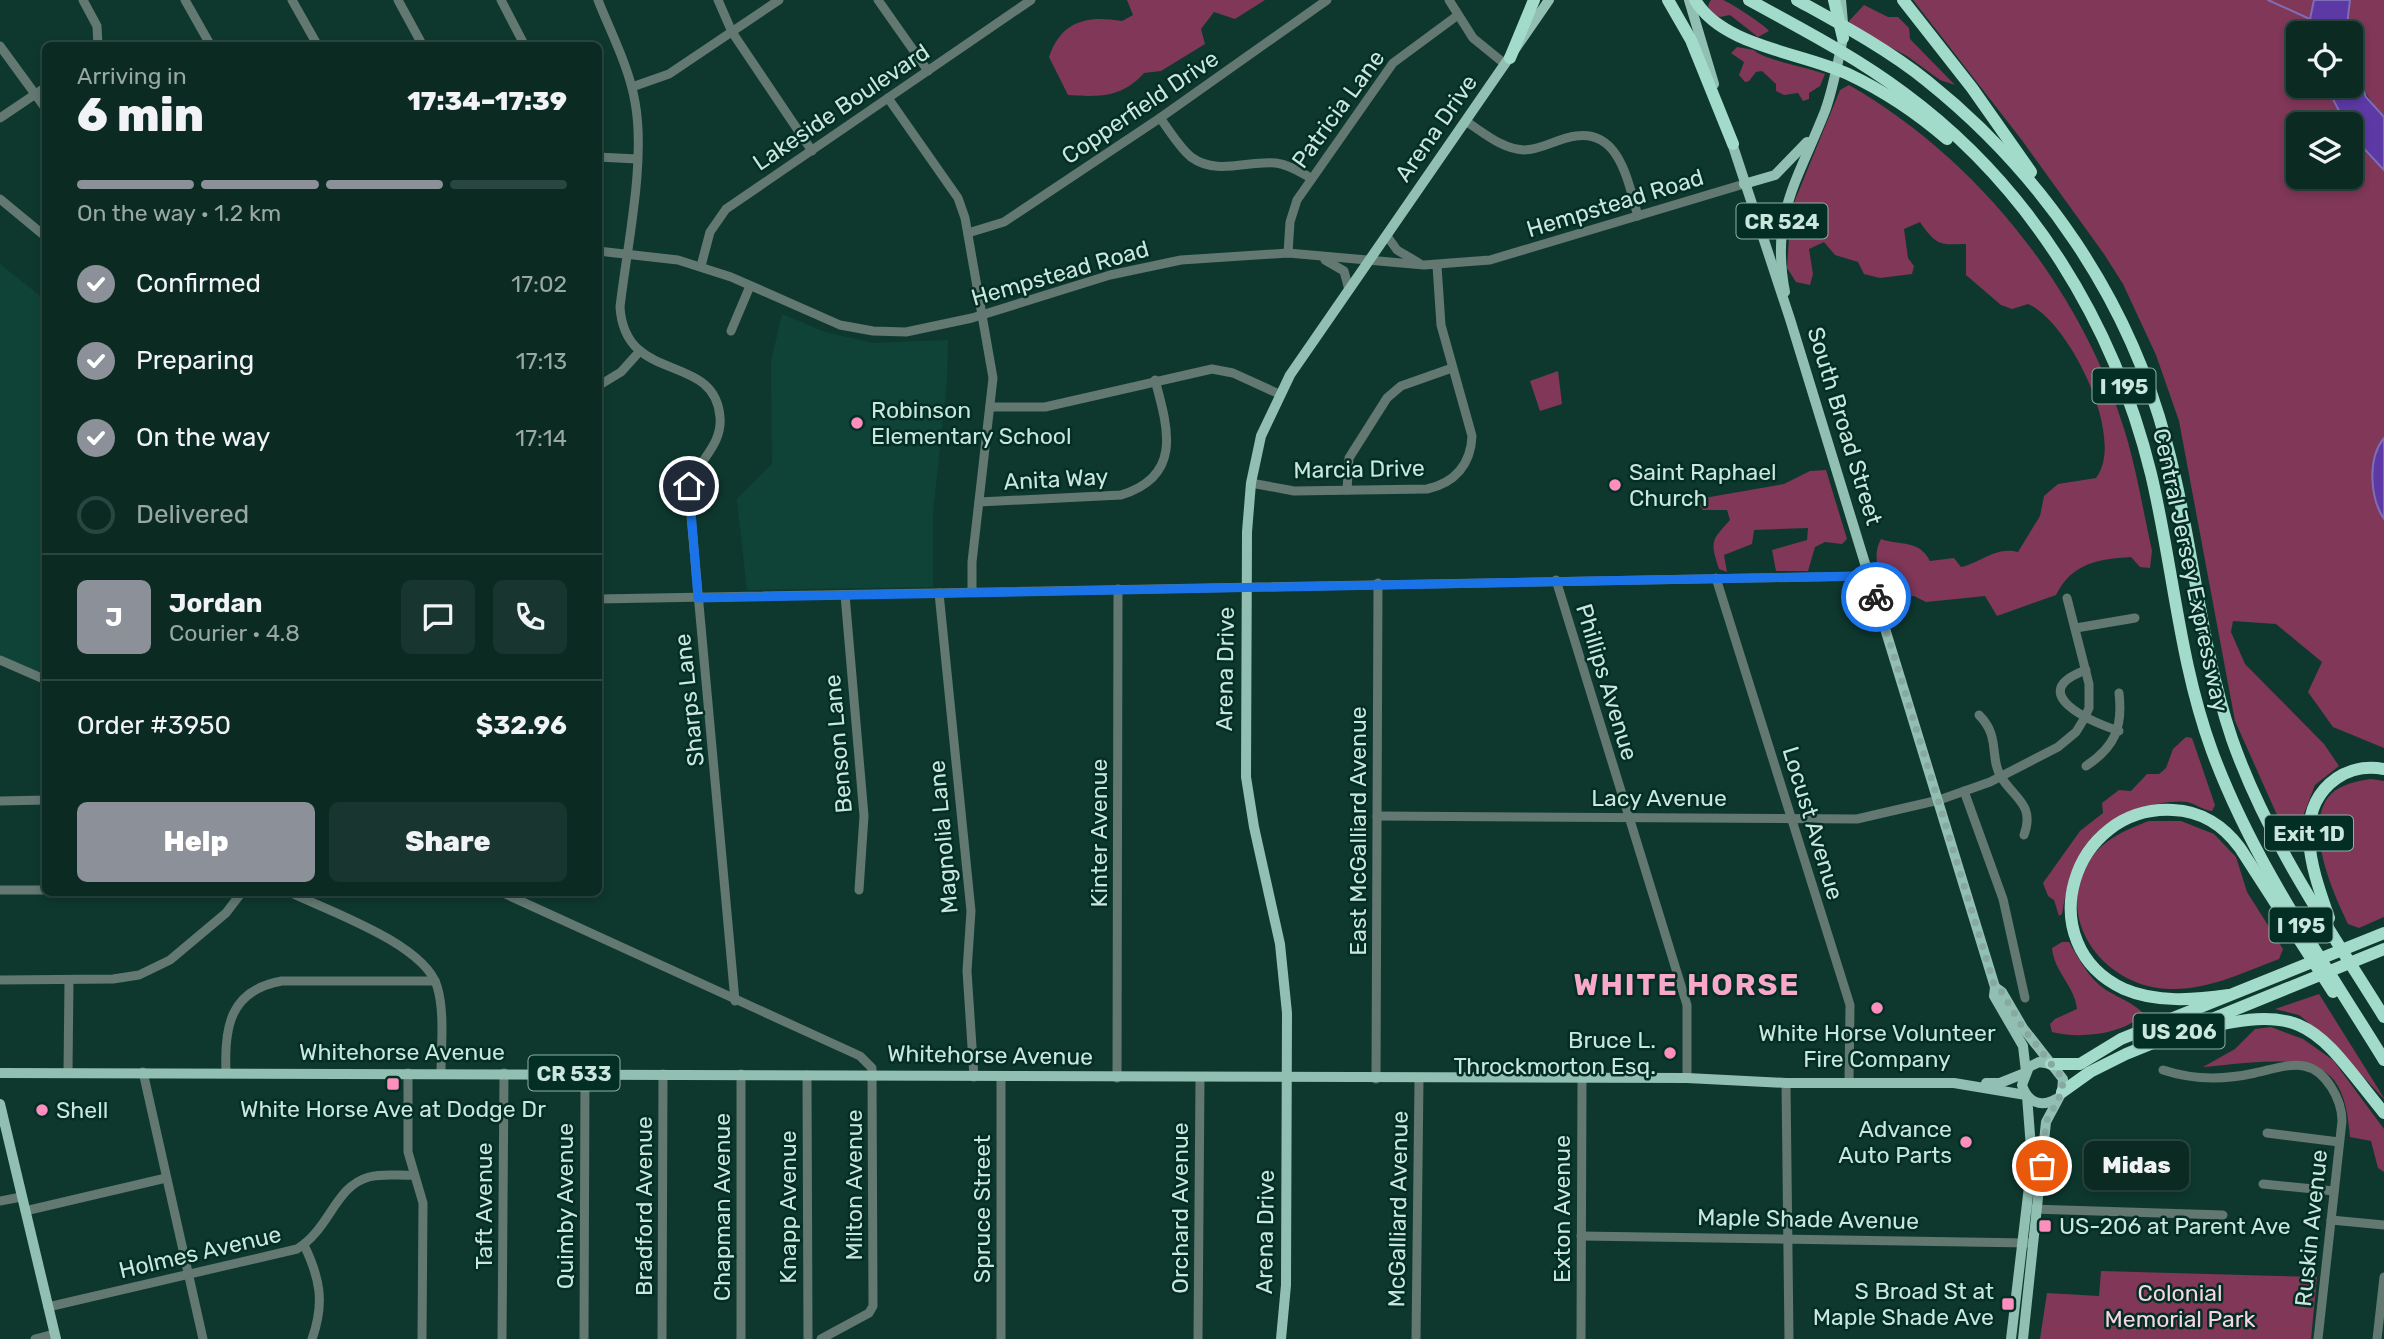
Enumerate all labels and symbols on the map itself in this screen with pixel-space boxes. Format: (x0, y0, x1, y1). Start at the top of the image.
street label: Lakeside Boulevard (747, 38, 935, 176)
street label: Copperfield Drive (1056, 44, 1224, 170)
street label: Patricia Lane (1286, 44, 1390, 174)
street label: Arena Drive (1389, 69, 1483, 187)
street label: Hempstead Road (1523, 163, 1707, 243)
road number: CR 524 (1736, 204, 1828, 238)
street label: Hempstead Road (968, 234, 1152, 312)
street label: South Broad Street (1802, 324, 1888, 528)
road number: I 195 (2092, 368, 2156, 404)
place label: Robinson Elementary School (871, 396, 1072, 450)
marker: Robinson Elementary School (849, 415, 865, 431)
street label: Central Jersey Expressway (2147, 426, 2235, 715)
street label: Marcia Drive (1293, 454, 1425, 484)
pin (659, 456, 719, 516)
place label: Saint Raphael Church (1629, 458, 1777, 512)
street label: Anita Way (1003, 462, 1109, 496)
marker: Saint Raphael Church (1607, 477, 1623, 493)
courier (1841, 562, 1911, 632)
street label: Phillips Avenue (1570, 600, 1644, 764)
street label: Arena Drive (1210, 607, 1240, 731)
street label: Sharps Lane (668, 632, 710, 768)
street label: Benson Lane (818, 673, 858, 815)
street label: East McGalliard Avenue (1344, 706, 1372, 956)
street label: Locust Avenue (1776, 743, 1850, 903)
street label: Magnolia Lane (922, 759, 964, 915)
street label: Kinter Avenue (1085, 759, 1113, 907)
street label: Lacy Avenue (1591, 784, 1727, 812)
road number: Exit 1D (2265, 816, 2353, 850)
road number: I 195 (2270, 908, 2332, 942)
district label: WHITE HORSE (1574, 967, 1800, 1003)
marker: White Horse Volunteer Fire Company (1869, 1000, 1885, 1016)
road number: US 206 (2134, 1014, 2224, 1048)
place label: White Horse Volunteer Fire Company (1758, 1019, 1996, 1073)
place label: Bruce L. Throckmorton Esq. (1454, 1026, 1656, 1080)
street label: Whitehorse Avenue (299, 1038, 505, 1066)
street label: Whitehorse Avenue (887, 1039, 1093, 1071)
marker: Bruce L. Throckmorton Esq. (1662, 1045, 1678, 1061)
road number: CR 533 (528, 1056, 620, 1090)
marker: White Horse Ave at Dodge Dr (385, 1076, 401, 1092)
place label: White Horse Ave at Dodge Dr (240, 1095, 546, 1123)
place label: Shell (56, 1096, 108, 1124)
marker: Shell (34, 1102, 50, 1118)
street label: Milton Avenue (840, 1109, 868, 1261)
street label: McGalliard Avenue (1382, 1111, 1414, 1307)
street label: Chapman Avenue (708, 1113, 736, 1301)
place label: Advance Auto Parts (1838, 1115, 1952, 1169)
street label: Bradford Avenue (630, 1116, 658, 1296)
street label: Orchard Avenue (1166, 1122, 1194, 1294)
street label: Quimby Avenue (551, 1123, 579, 1289)
street label: Knapp Avenue (774, 1130, 802, 1284)
marker: Advance Auto Parts (1958, 1134, 1974, 1150)
street label: Spruce Street (968, 1135, 996, 1283)
street label: Exton Avenue (1548, 1135, 1576, 1283)
pin (2012, 1136, 2072, 1196)
street label: Taft Avenue (470, 1142, 498, 1270)
callout: Midas (2084, 1142, 2189, 1190)
street label: Ruskin Avenue (2289, 1148, 2333, 1308)
street label: Arena Drive (1250, 1170, 1280, 1294)
street label: Maple Shade Avenue (1697, 1203, 1919, 1235)
place label: US-206 at Parent Ave (2059, 1212, 2291, 1240)
marker: US-206 at Parent Ave (2037, 1218, 2053, 1234)
street label: Holmes Avenue (116, 1220, 284, 1284)
place label: S Broad St at Maple Shade Ave (1813, 1277, 1994, 1331)
park label: Colonial Memorial Park (2105, 1279, 2256, 1333)
marker: S Broad St at Maple Shade Ave (2000, 1296, 2016, 1312)

